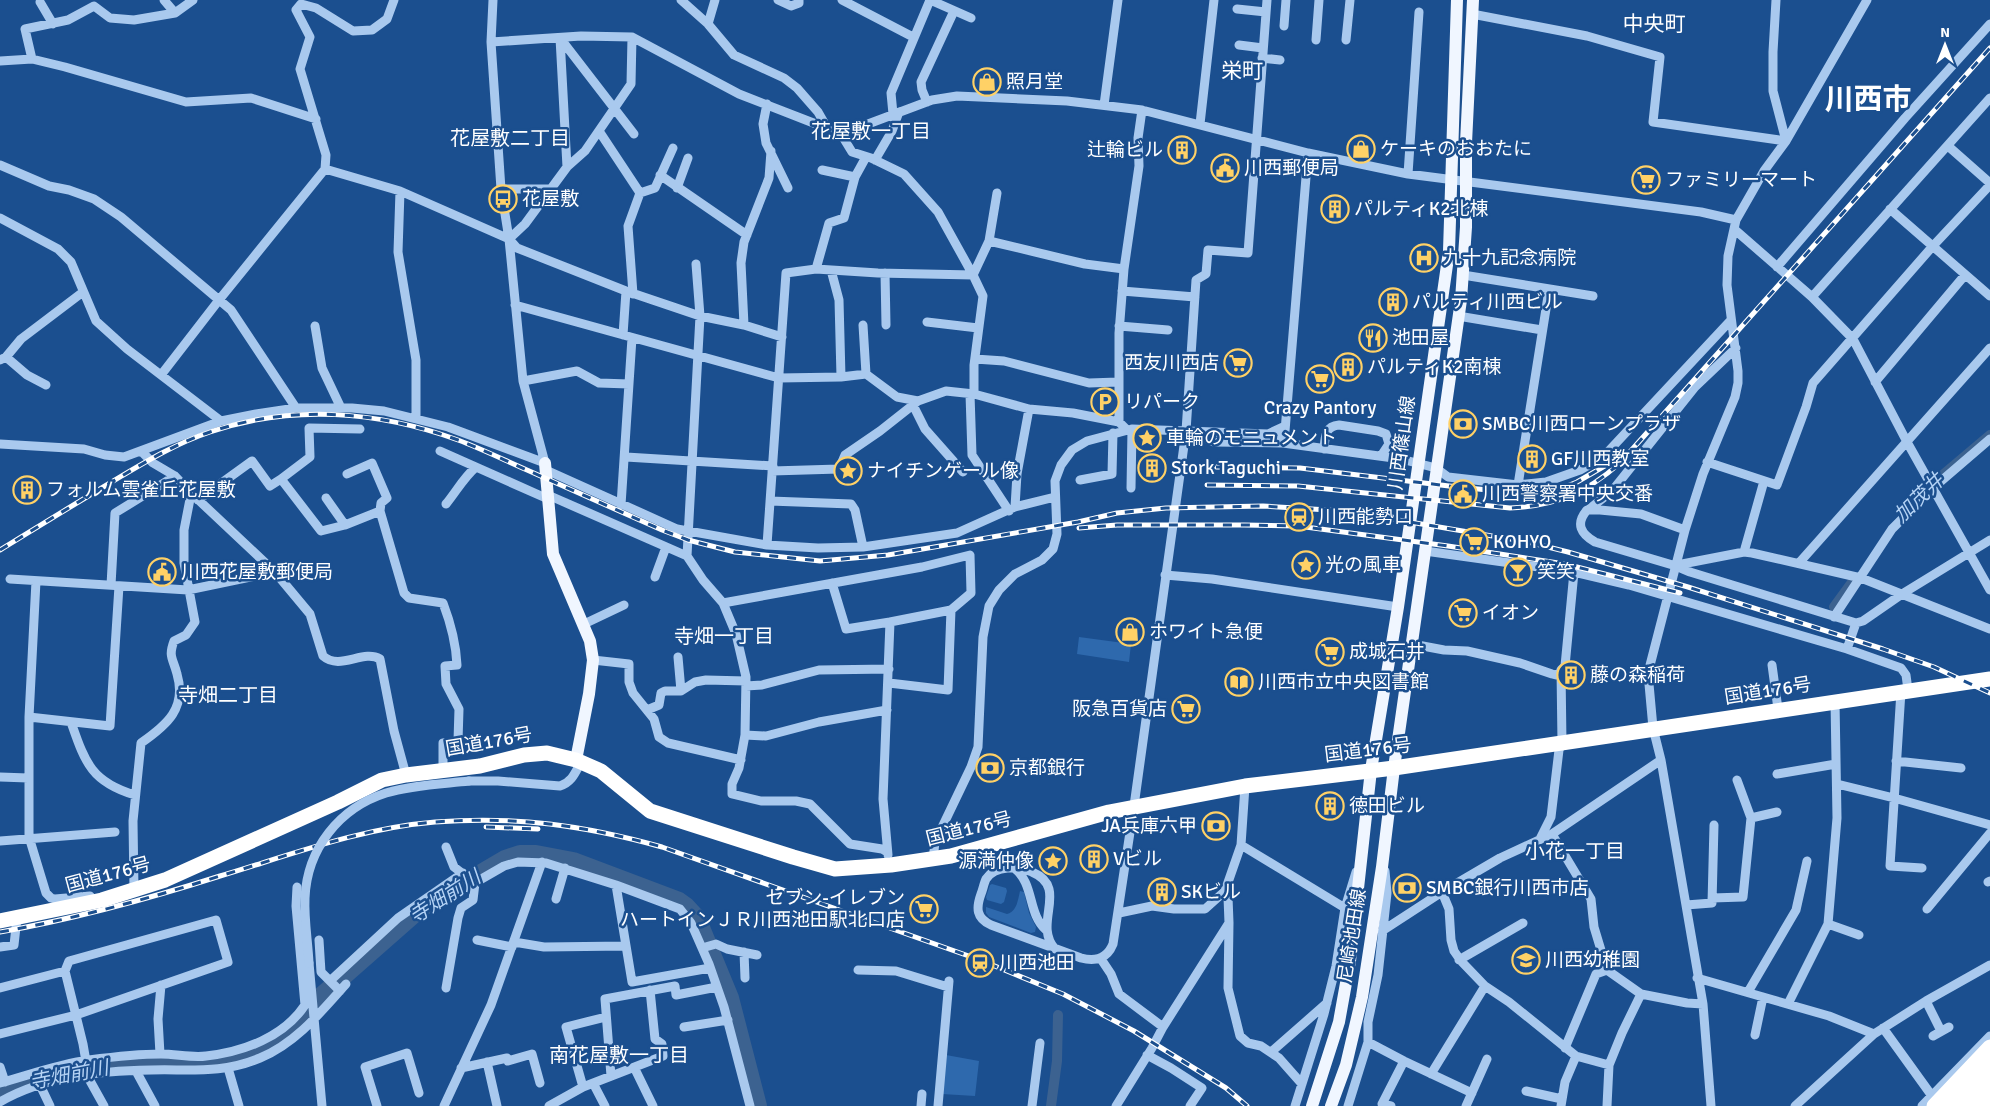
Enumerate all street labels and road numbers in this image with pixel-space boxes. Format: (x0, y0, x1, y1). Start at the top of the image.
street label: 川西篠山線 (1384, 394, 1420, 492)
street label: 国道176号 (1723, 672, 1813, 710)
street label: 国道176号 (444, 723, 534, 761)
street label: 国道176号 (1323, 733, 1413, 767)
street label: 国道176号 (924, 807, 1014, 851)
street label: 国道176号 (62, 852, 154, 898)
street label: 尼崎池田線 (1333, 887, 1371, 985)

